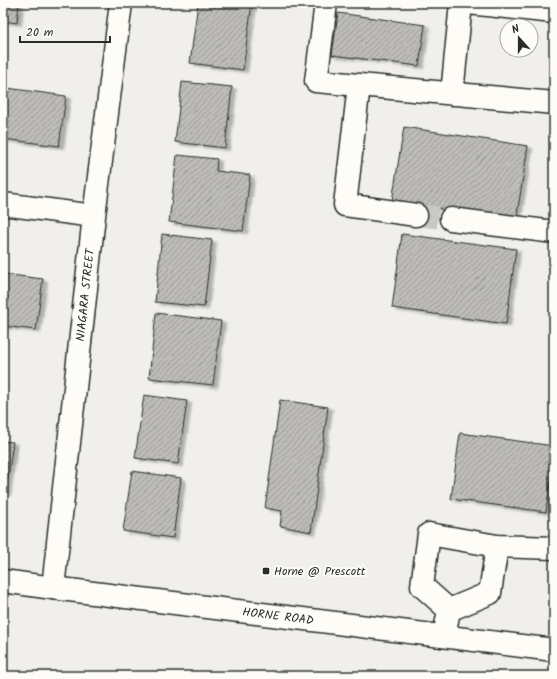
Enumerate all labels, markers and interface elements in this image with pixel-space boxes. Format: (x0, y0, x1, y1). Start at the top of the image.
scale bar (20, 18, 110, 44)
north arrow (499, 18, 539, 58)
text: N (509, 20, 522, 39)
text: 20 m (26, 23, 54, 42)
street label: NIAGARA STREET (71, 246, 100, 342)
place label: Horne @ Prescott (274, 562, 366, 581)
marker: Horne @ Prescott (261, 566, 271, 576)
street label: HORNE ROAD (241, 603, 315, 630)

